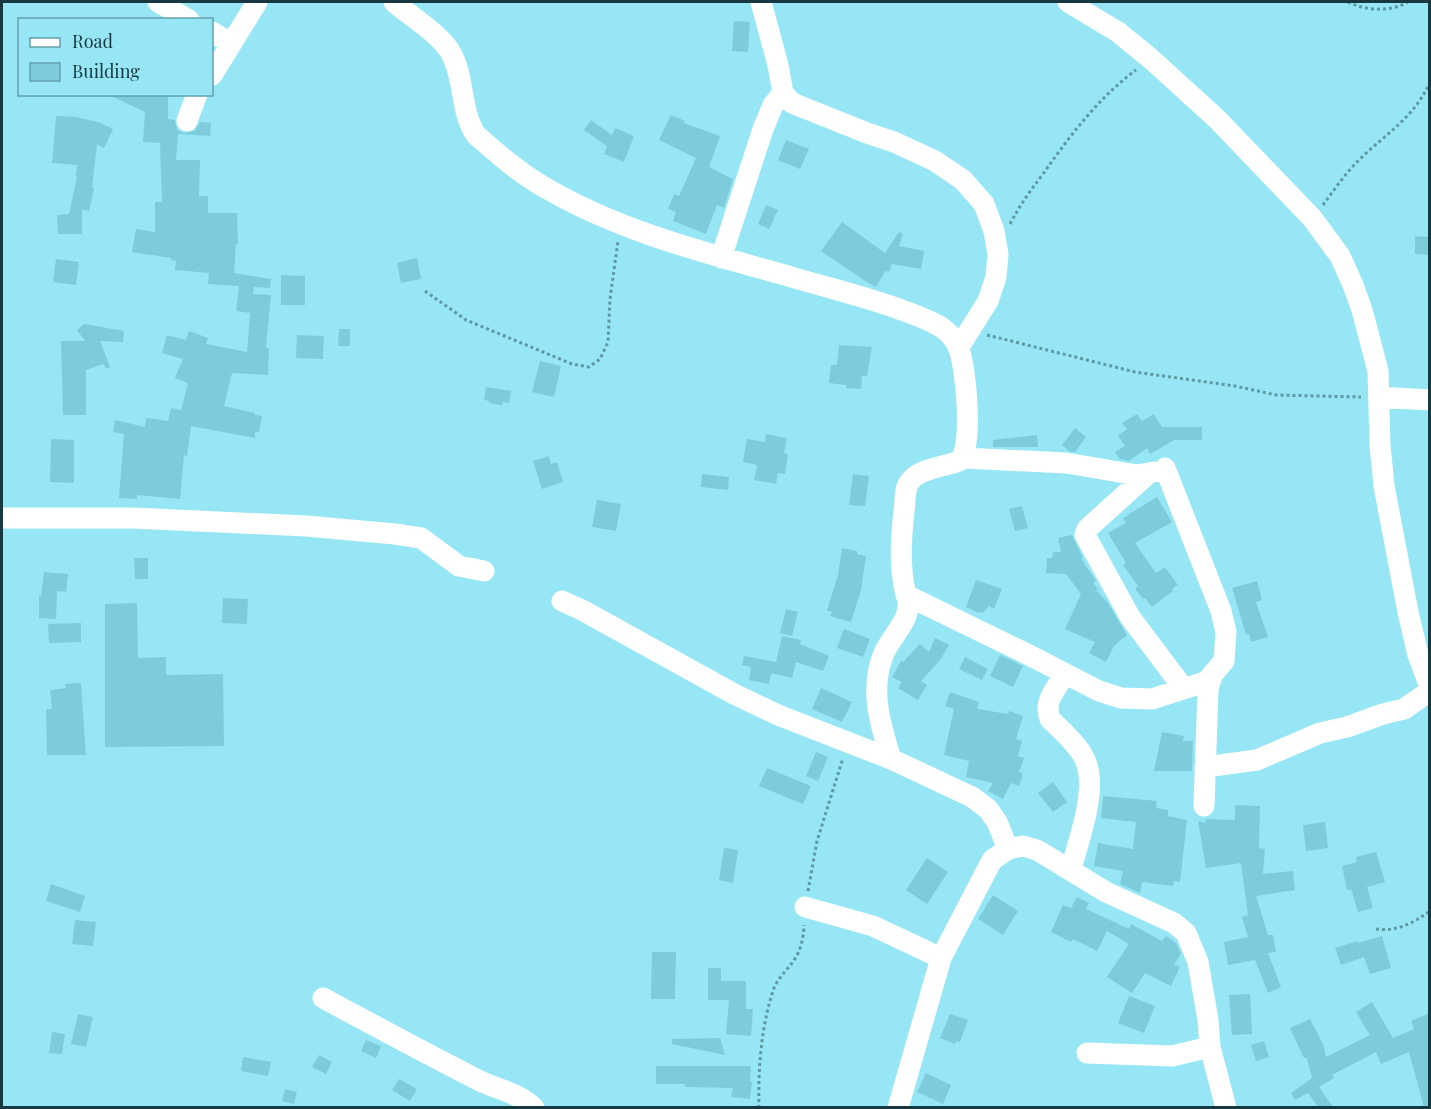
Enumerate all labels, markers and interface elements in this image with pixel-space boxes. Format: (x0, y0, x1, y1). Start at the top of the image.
legend (18, 18, 213, 96)
text: Road (72, 29, 113, 53)
text: Building (72, 59, 140, 83)

